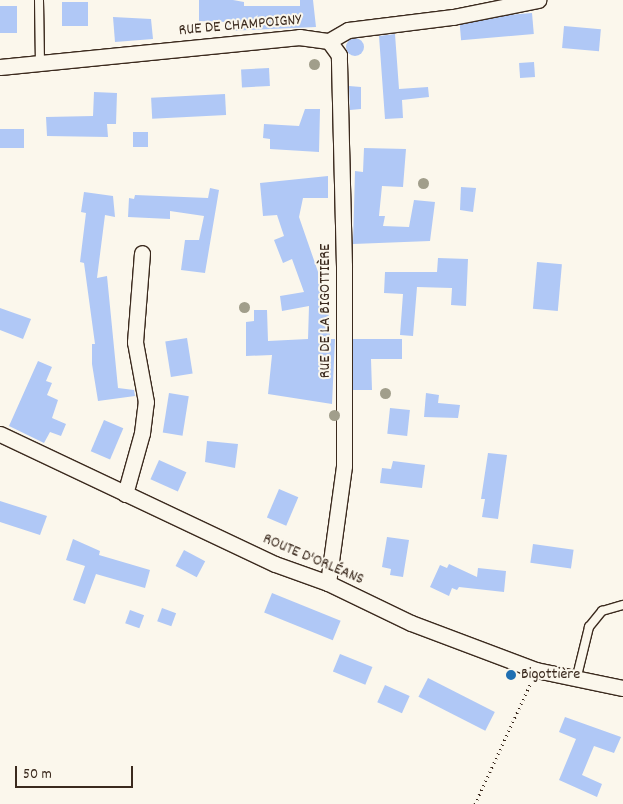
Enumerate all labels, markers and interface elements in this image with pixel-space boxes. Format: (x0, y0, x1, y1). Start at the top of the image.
street label: RUE DE CHAMPOIGNY (178, 11, 302, 41)
street label: RUE DE LA BIGOTTIÈRE (316, 244, 336, 378)
street label: ROUTE D'ORLÉANS (260, 530, 366, 590)
place label: Bigottière (521, 665, 580, 685)
marker: Bigottière (505, 669, 517, 681)
scale bar (18, 756, 135, 788)
text: 50 m (23, 764, 52, 786)

